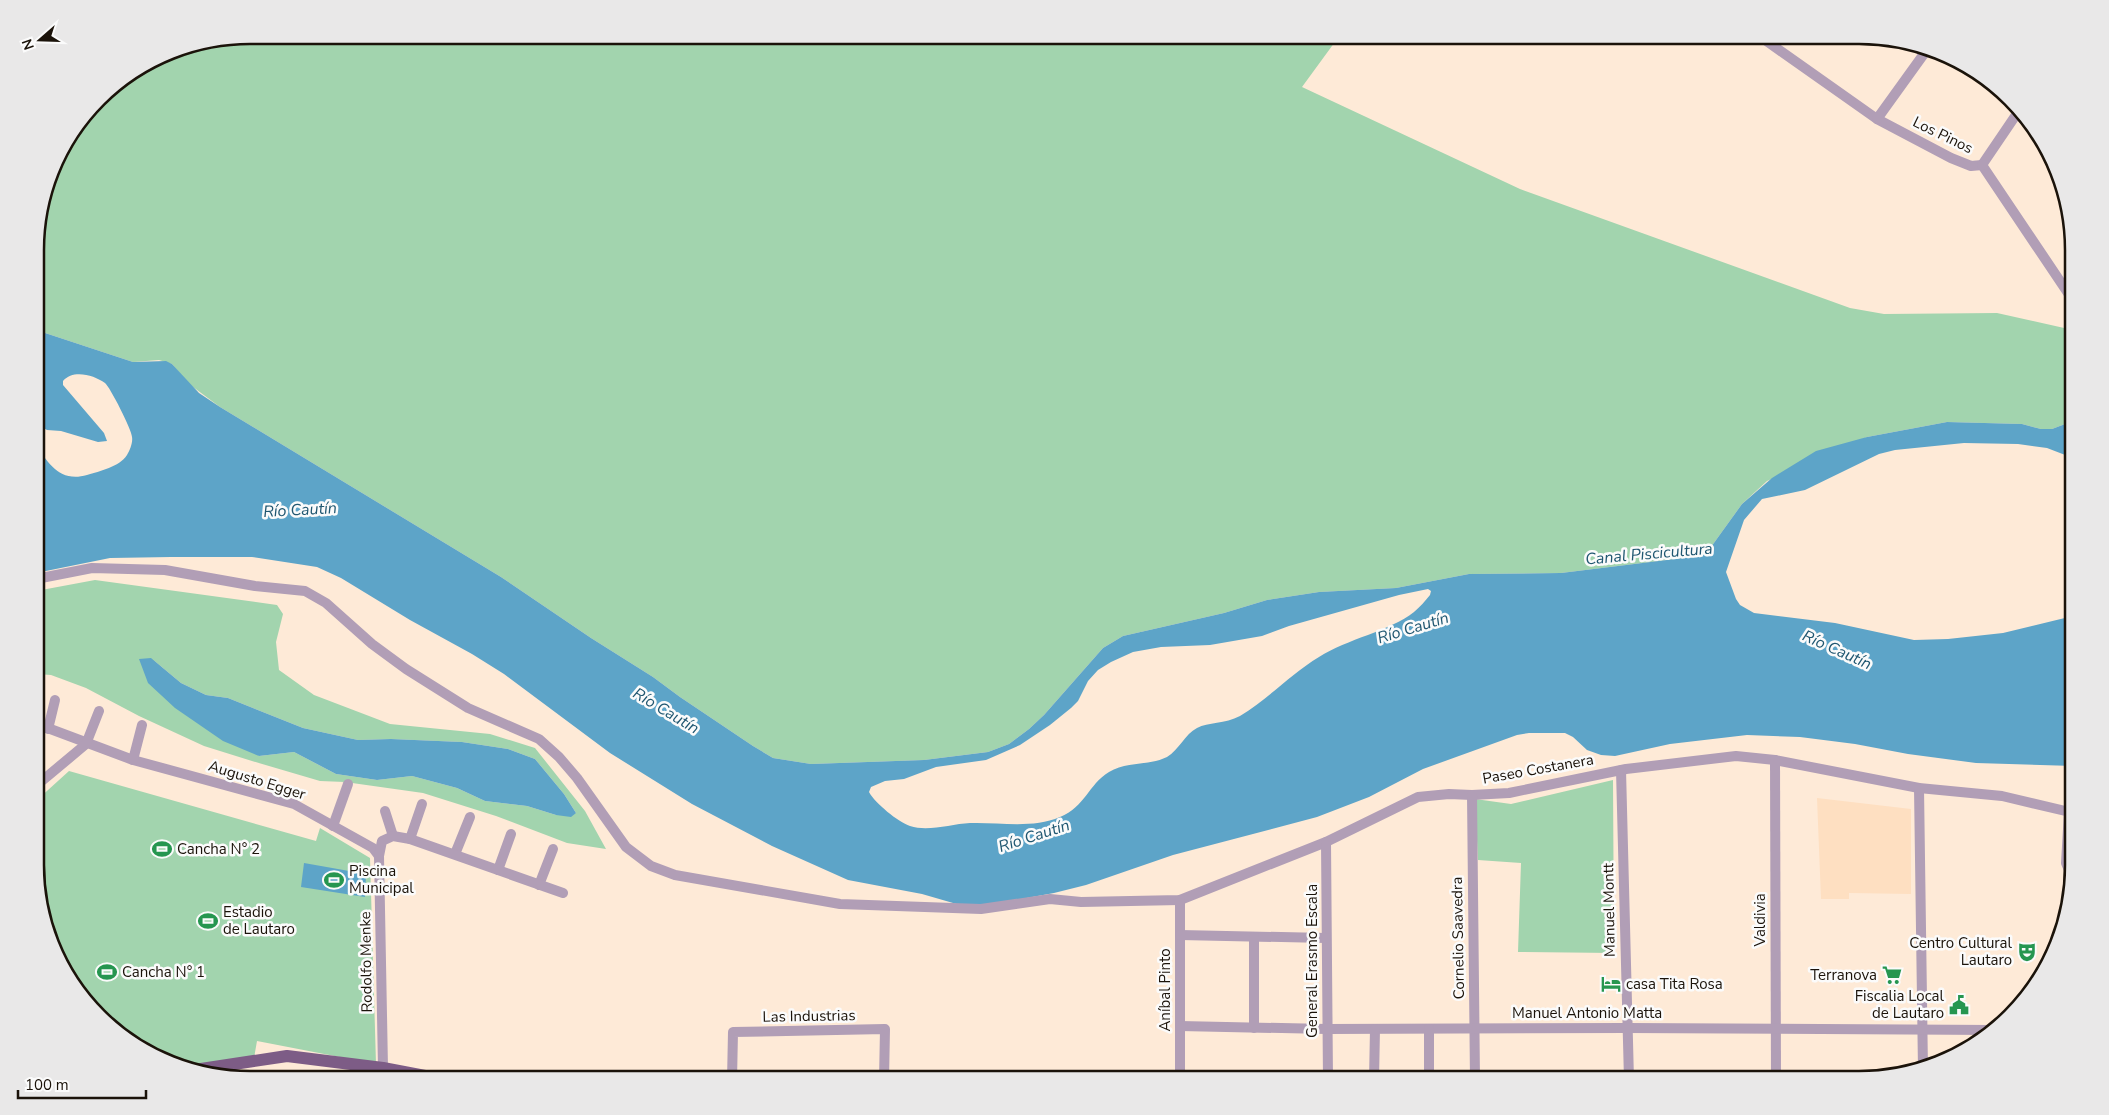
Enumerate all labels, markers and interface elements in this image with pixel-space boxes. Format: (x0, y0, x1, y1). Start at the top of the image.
north arrow (15, 15, 65, 65)
text: N (18, 36, 39, 52)
street label: Los Pinos (1910, 112, 1976, 158)
water label: Río Cautín (263, 497, 337, 523)
water label: Canal Piscicultura (1584, 537, 1714, 571)
water label: Río Cautín (1374, 607, 1452, 649)
water label: Río Cautín (1799, 625, 1875, 675)
water label: Río Cautín (629, 683, 703, 739)
street label: Paseo Costanera (1481, 749, 1595, 789)
street label: Augusto Egger (206, 756, 309, 804)
water label: Río Cautín (996, 814, 1072, 858)
sports icon: Cancha N° 2 (151, 838, 173, 860)
place label: Cancha N° 2 (177, 839, 260, 859)
place label: Piscina Municipal (349, 861, 414, 898)
street label: Manuel Montt (1598, 862, 1620, 957)
sports icon: Piscina Municipal (323, 869, 345, 891)
street label: Cornelio Saavedra (1447, 877, 1469, 999)
street label: General Erasmo Escala (1302, 884, 1322, 1038)
street label: Valdivia (1750, 893, 1770, 948)
place label: Estadio de Lautaro (223, 902, 295, 939)
sports icon: Estadio de Lautaro (197, 910, 219, 932)
street label: Rodolfo Menke (355, 911, 377, 1013)
place label: Centro Cultural Lautaro (1909, 933, 2013, 970)
theatre icon: Centro Cultural Lautaro (2016, 941, 2038, 963)
street label: Aníbal Pinto (1155, 948, 1175, 1032)
sports icon: Cancha N° 1 (96, 961, 118, 983)
place label: Cancha N° 1 (122, 962, 205, 982)
supermarket icon: Terranova (1881, 964, 1903, 986)
place label: Terranova (1810, 965, 1877, 985)
hotel icon: casa Tita Rosa (1600, 973, 1622, 995)
place label: casa Tita Rosa (1626, 974, 1723, 994)
place label: Fiscalia Local de Lautaro (1855, 986, 1945, 1023)
public building icon: Fiscalia Local de Lautaro (1948, 994, 1970, 1016)
street label: Manuel Antonio Matta (1512, 1003, 1662, 1023)
street label: Las Industrias (762, 1005, 856, 1027)
scale bar (18, 1068, 145, 1100)
text: 100 m (25, 1075, 69, 1095)

